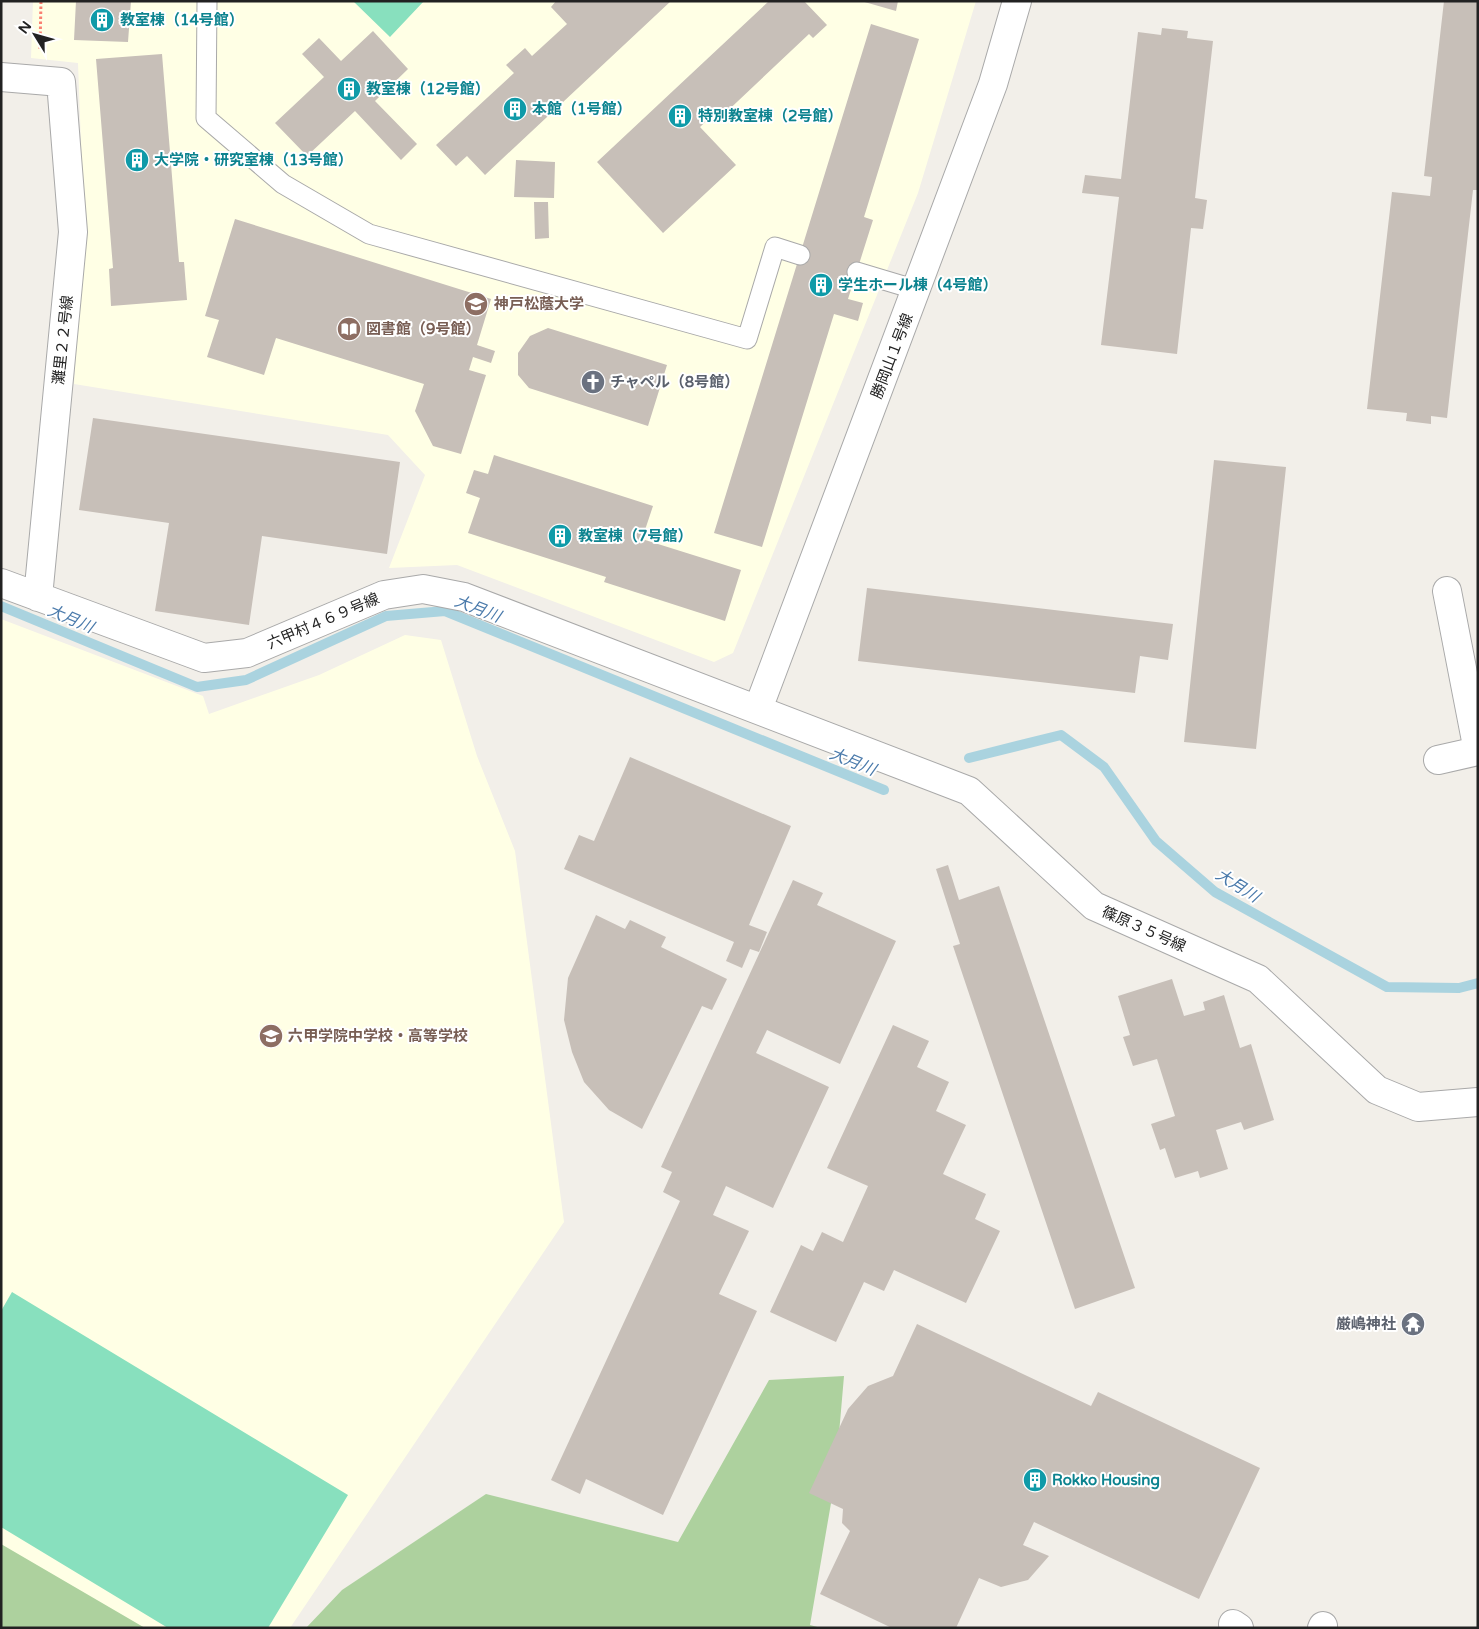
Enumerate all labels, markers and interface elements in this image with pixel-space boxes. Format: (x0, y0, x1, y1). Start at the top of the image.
building icon: 教室棟（14号館） (89, 7, 115, 33)
north arrow (10, 10, 60, 60)
place label: 教室棟（14号館） (120, 11, 244, 29)
text: N (15, 18, 35, 37)
building icon: 教室棟（12号館） (336, 76, 362, 102)
place label: 教室棟（12号館） (366, 80, 490, 98)
building icon: 本館（1号館） (502, 96, 528, 122)
place label: 本館（1号館） (532, 100, 631, 118)
building icon: 特別教室棟（2号館） (667, 103, 693, 129)
place label: 特別教室棟（2号館） (698, 107, 842, 125)
building icon: 大学院・研究室棟（13号館） (124, 147, 150, 173)
place label: 大学院・研究室棟（13号館） (154, 151, 353, 169)
building icon: 学生ホール棟（4号館） (808, 272, 834, 298)
place label: 学生ホール棟（4号館） (838, 276, 997, 294)
school or university icon: 神戸松蔭大学 (463, 291, 489, 317)
street label: 灘里２２号線 (49, 294, 77, 386)
place label: 神戸松蔭大学 (493, 295, 584, 313)
street label: 勝岡山１号線 (867, 311, 917, 401)
library icon: 図書館（9号館） (336, 316, 362, 342)
place label: 図書館（9号館） (366, 320, 480, 338)
church icon: チャペル（8号館） (580, 369, 606, 395)
place label: チャペル（8号館） (610, 373, 739, 391)
building icon: 教室棟（7号館） (547, 523, 573, 549)
place label: 教室棟（7号館） (578, 527, 692, 545)
street label: 六甲村４６９号線 (264, 589, 382, 653)
water label: 大月川 (452, 591, 505, 628)
water label: 大月川 (45, 600, 98, 638)
water label: 大月川 (827, 744, 880, 781)
water label: 大月川 (1212, 865, 1265, 908)
street label: 篠原３５号線 (1099, 902, 1189, 956)
school or university icon: 六甲学院中学校・高等学校 (258, 1023, 284, 1049)
place label: 六甲学院中学校・高等学校 (288, 1027, 468, 1045)
temple icon: 厳嶋神社 (1400, 1311, 1426, 1337)
place label: 厳嶋神社 (1336, 1315, 1396, 1333)
building icon: Rokko Housing (1022, 1467, 1048, 1493)
place label: Rokko Housing (1052, 1471, 1160, 1490)

